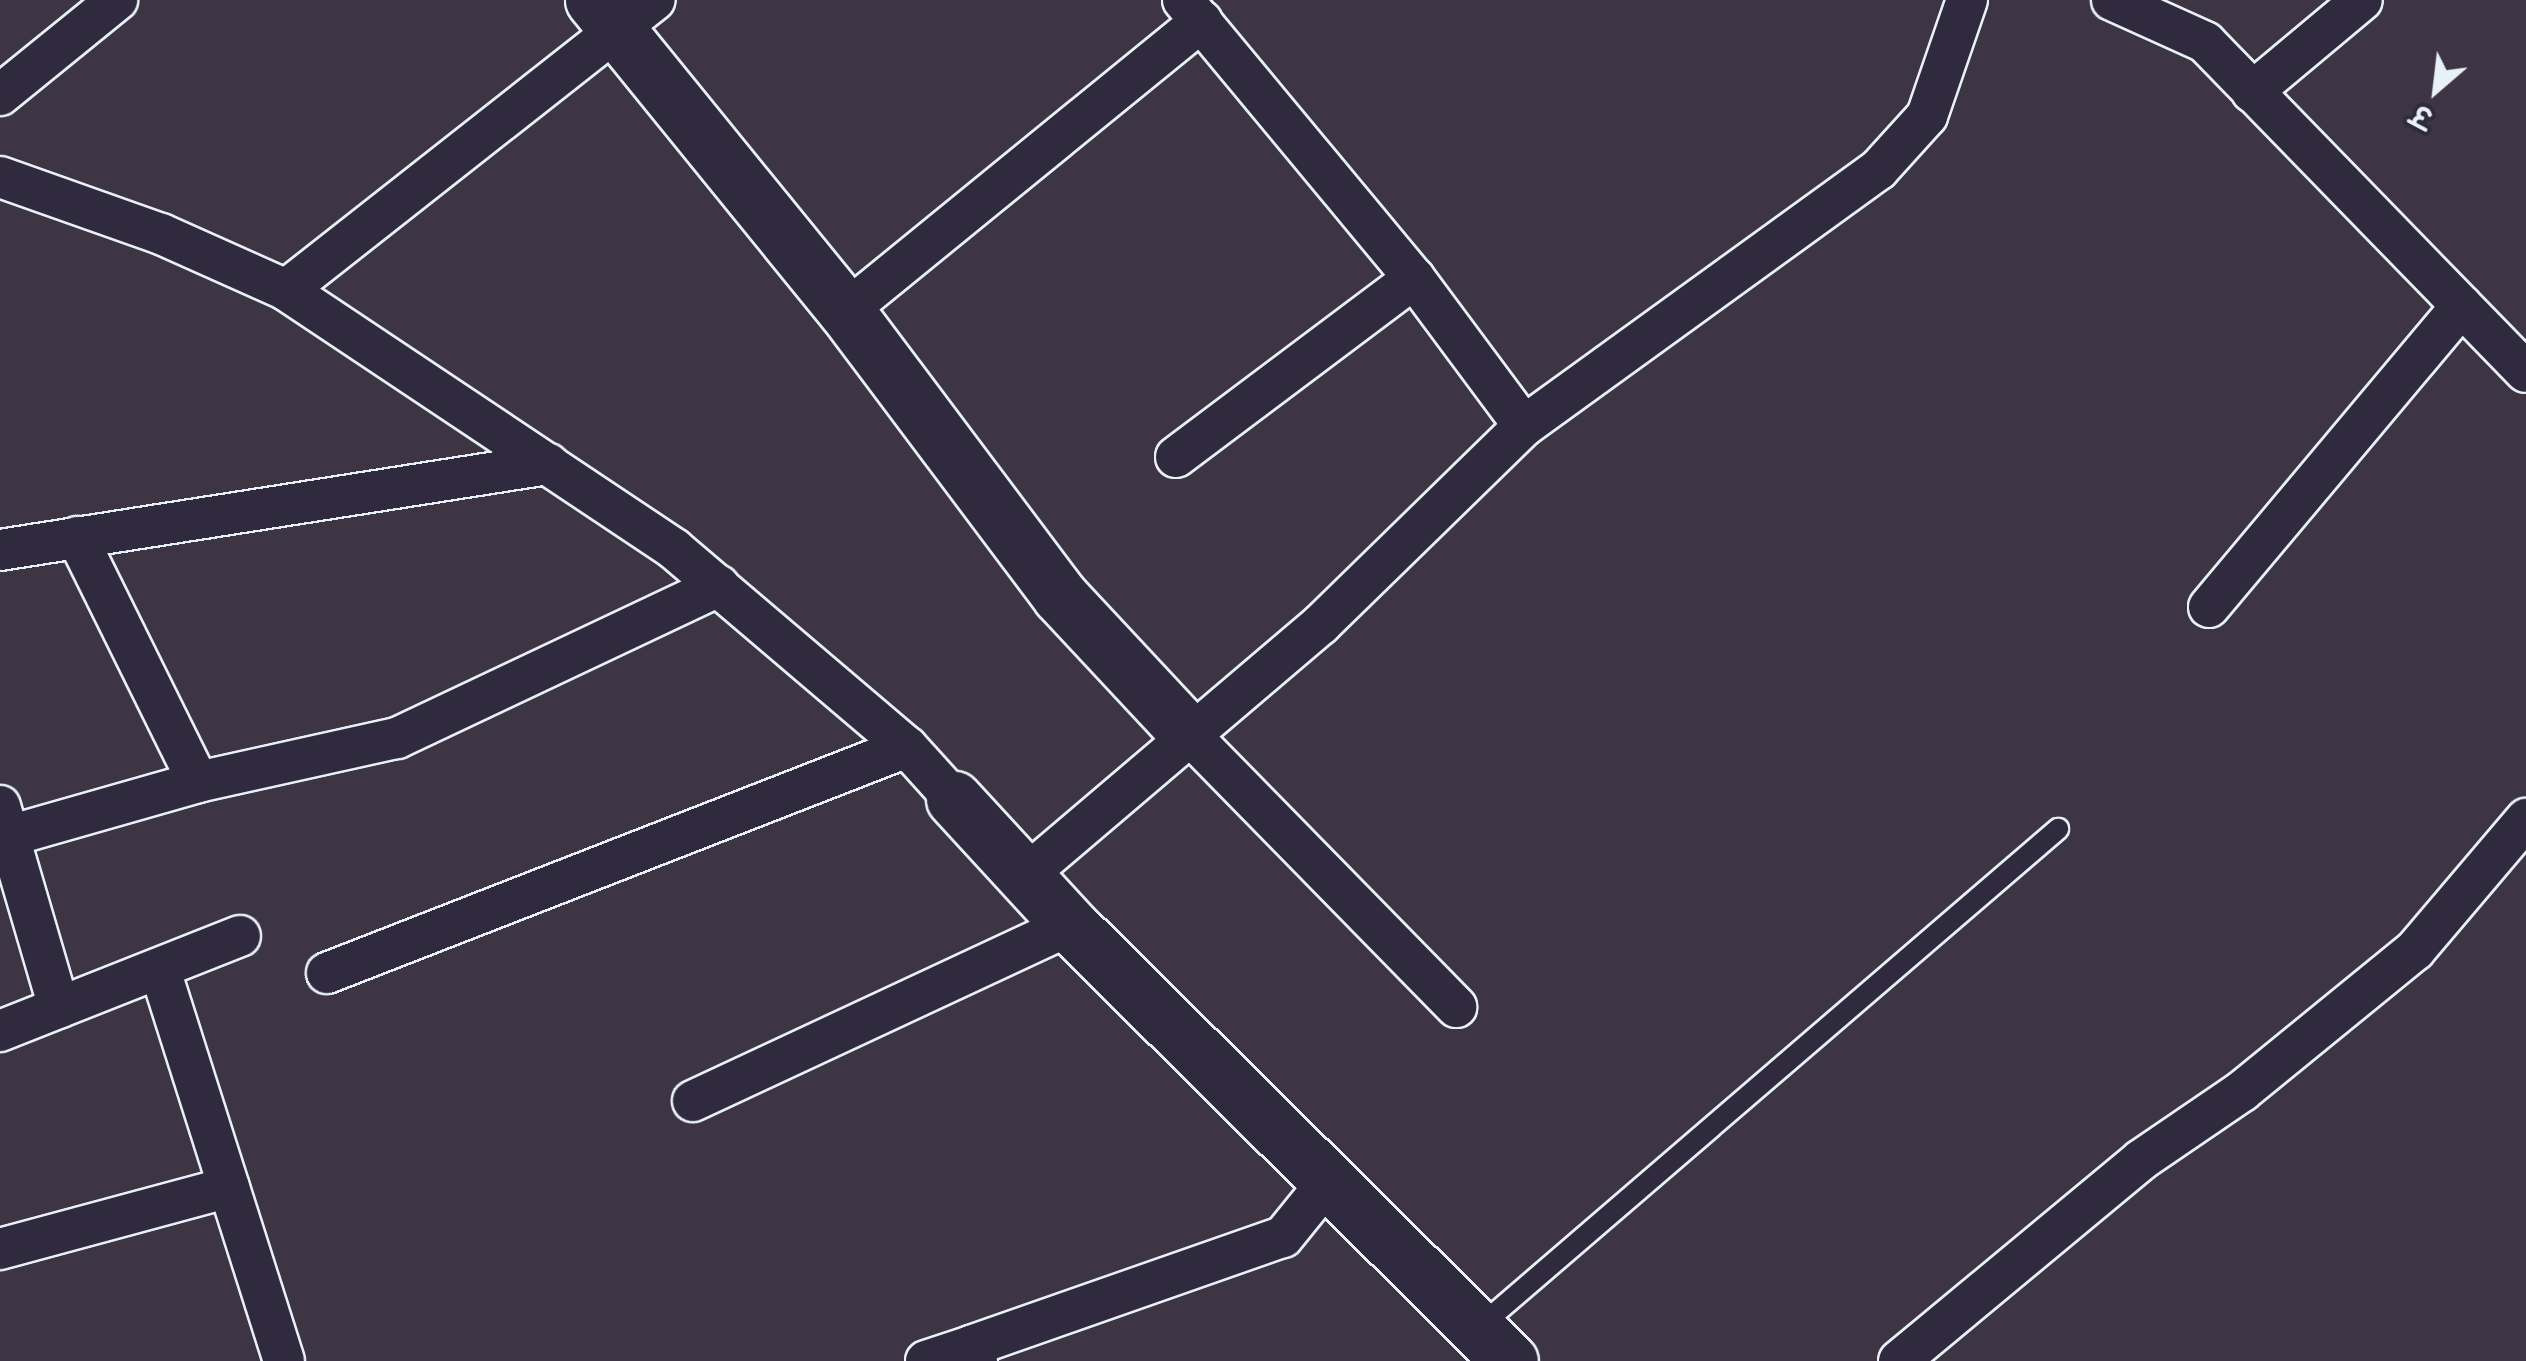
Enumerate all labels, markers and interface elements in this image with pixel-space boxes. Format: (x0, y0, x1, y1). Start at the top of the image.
north arrow (2386, 40, 2486, 140)
text: उ (2405, 95, 2439, 138)

